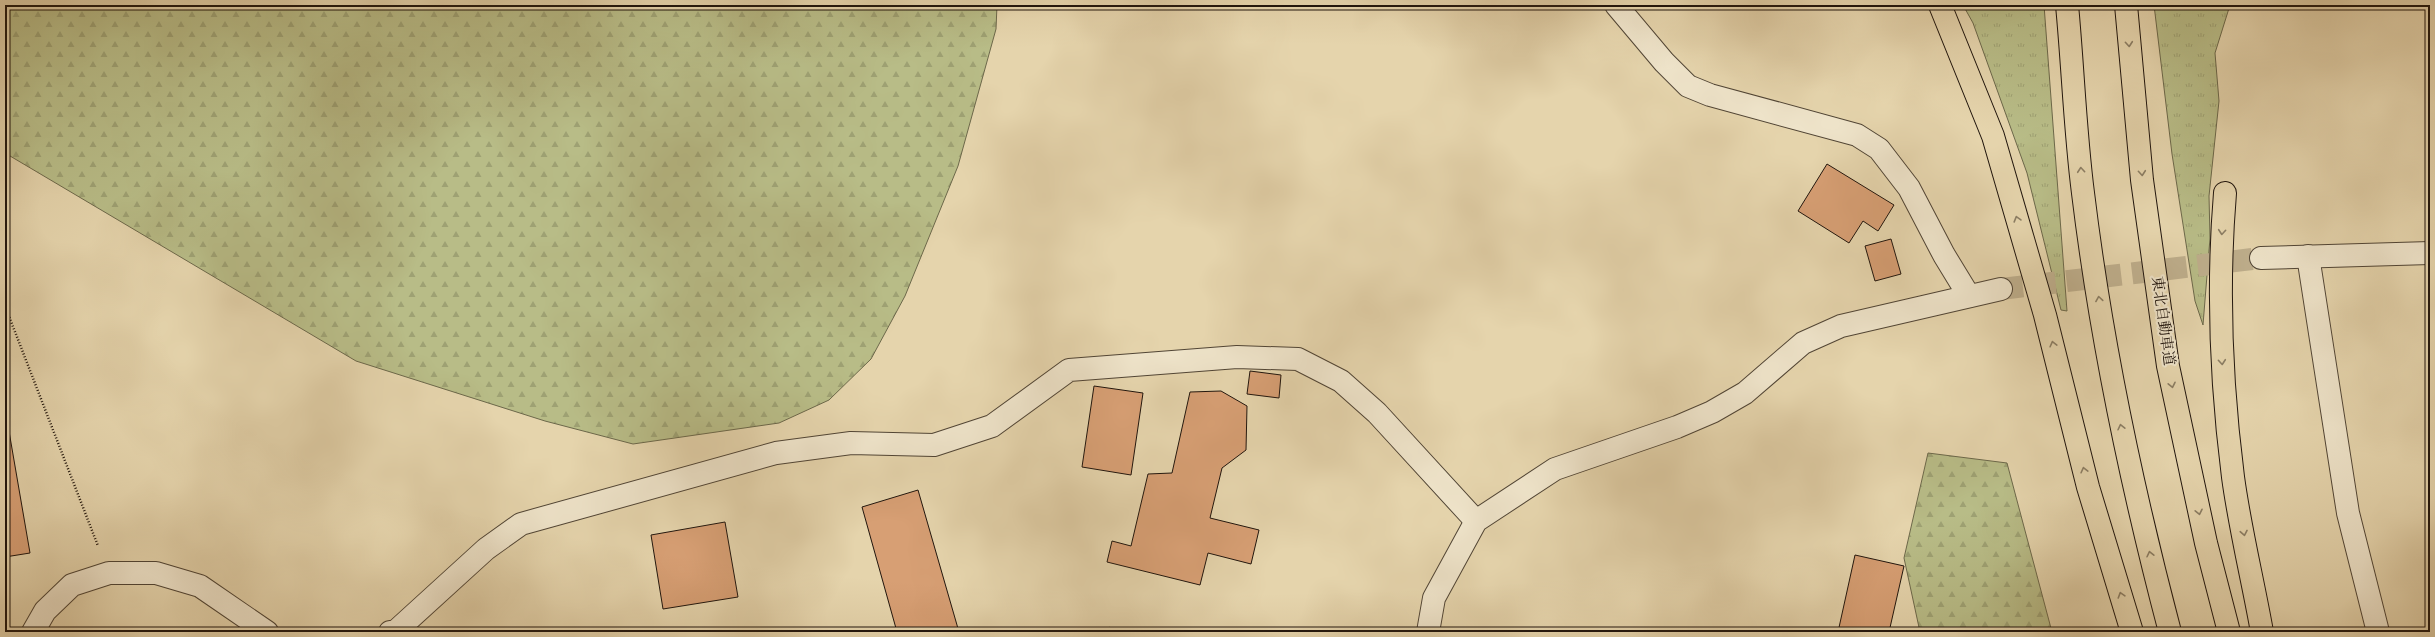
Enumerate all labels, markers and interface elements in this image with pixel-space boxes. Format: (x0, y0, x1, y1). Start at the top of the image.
one-way arrow (2125, 41, 2134, 47)
one-way arrow (2076, 167, 2085, 173)
one-way arrow (2137, 170, 2146, 176)
one-way arrow (2013, 215, 2022, 222)
one-way arrow (2217, 229, 2226, 235)
street label: 東北自動車道 (2148, 275, 2178, 367)
one-way arrow (2095, 296, 2104, 302)
one-way arrow (2049, 341, 2057, 347)
one-way arrow (2217, 359, 2226, 365)
one-way arrow (2167, 382, 2175, 388)
one-way arrow (2118, 423, 2126, 430)
one-way arrow (2080, 467, 2088, 473)
one-way arrow (2195, 509, 2203, 515)
one-way arrow (2239, 530, 2247, 536)
one-way arrow (2146, 550, 2154, 557)
one-way arrow (2117, 591, 2126, 598)

